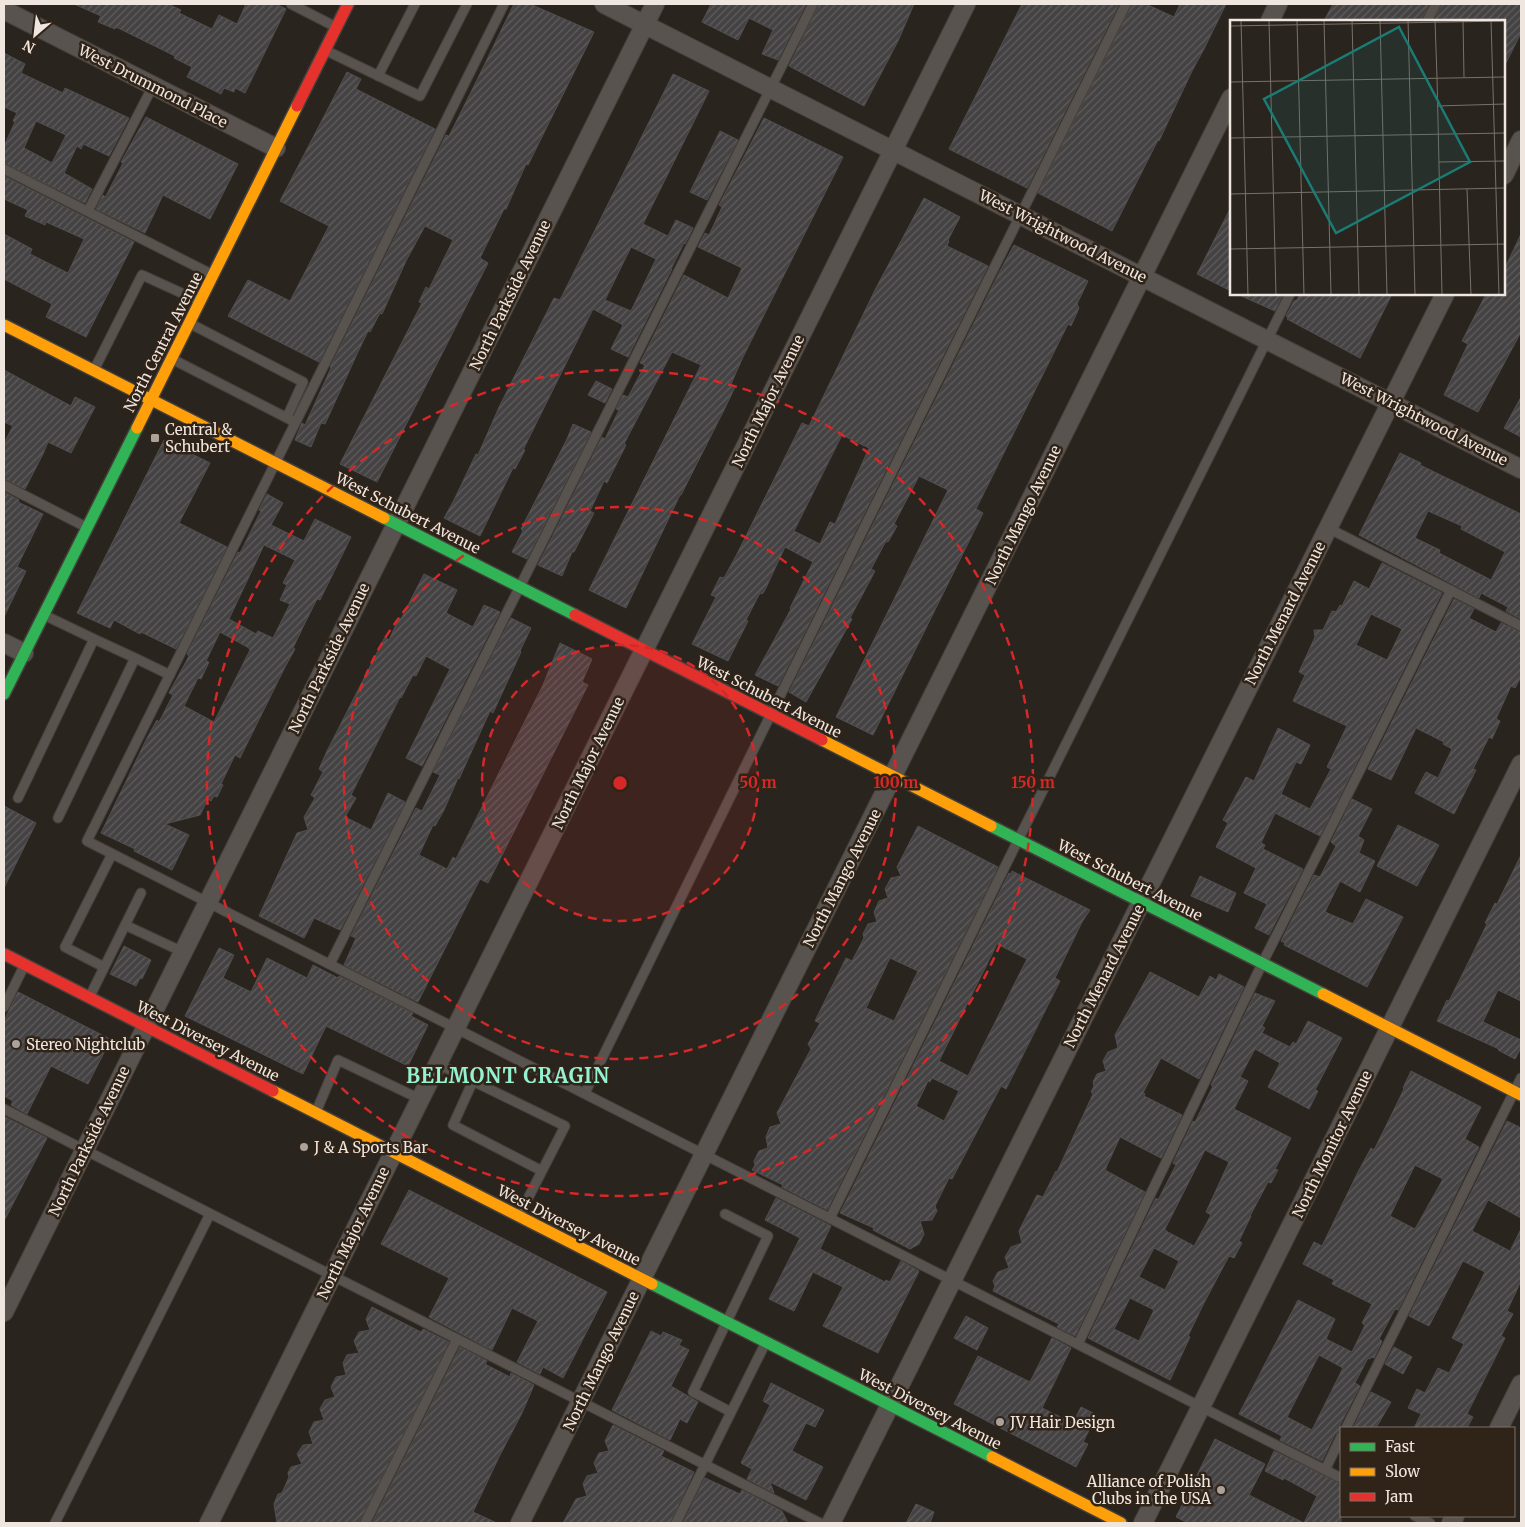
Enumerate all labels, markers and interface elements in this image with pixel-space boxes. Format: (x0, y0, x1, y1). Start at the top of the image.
north arrow (10, 10, 60, 60)
inset map (1230, 20, 1505, 295)
text: N (20, 36, 38, 57)
street label: West Drummond Place (74, 40, 231, 132)
street label: West Wrightwood Avenue (975, 185, 1150, 287)
street label: North Parkside Avenue (465, 217, 555, 373)
street label: North Central Avenue (119, 269, 207, 415)
street label: North Major Avenue (728, 331, 808, 470)
street label: West Wrightwood Avenue (1336, 368, 1511, 470)
place label: Central & Schubert (165, 420, 233, 456)
marker: Central & Schubert (149, 432, 161, 444)
street label: North Mango Avenue (981, 442, 1065, 588)
street label: West Schubert Avenue (331, 468, 484, 558)
street label: North Menard Avenue (1241, 538, 1329, 688)
street label: North Parkside Avenue (284, 580, 374, 736)
street label: West Schubert Avenue (692, 652, 845, 742)
street label: North Major Avenue (548, 693, 628, 832)
text: 50 m (739, 773, 777, 792)
text: 100 m (874, 773, 918, 792)
text: 150 m (1011, 773, 1055, 792)
centre of rings (611, 774, 629, 792)
street label: North Mango Avenue (799, 806, 885, 950)
street label: West Schubert Avenue (1053, 835, 1206, 925)
street label: North Menard Avenue (1060, 901, 1148, 1051)
street label: West Diversey Avenue (132, 996, 283, 1085)
place label: Stereo Nightclub (26, 1035, 145, 1054)
marker: Stereo Nightclub (10, 1038, 22, 1050)
street label: North Parkside Avenue (44, 1063, 134, 1219)
district label: BELMONT CRAGIN (406, 1063, 610, 1088)
street label: North Monitor Avenue (1288, 1067, 1376, 1221)
place label: J & A Sports Bar (313, 1138, 428, 1157)
marker: J & A Sports Bar (298, 1141, 310, 1153)
street label: North Major Avenue (313, 1163, 393, 1302)
street label: West Diversey Avenue (493, 1180, 644, 1269)
street label: North Mango Avenue (559, 1288, 643, 1434)
street label: West Diversey Avenue (854, 1364, 1005, 1453)
place label: JV Hair Design (1009, 1413, 1115, 1432)
marker: JV Hair Design (994, 1416, 1006, 1428)
legend (1340, 1427, 1515, 1517)
text: Fast (1385, 1437, 1415, 1456)
text: Slow (1385, 1462, 1420, 1481)
place label: Alliance of Polish Clubs in the USA (1086, 1472, 1211, 1508)
marker: Alliance of Polish Clubs in the USA (1215, 1484, 1227, 1496)
text: Jam (1384, 1487, 1413, 1506)

